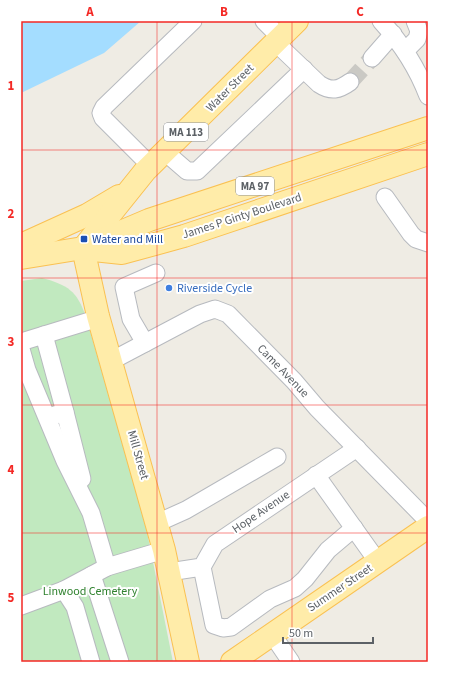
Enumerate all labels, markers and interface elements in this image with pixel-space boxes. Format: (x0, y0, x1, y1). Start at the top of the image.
text: A (85, 3, 94, 21)
text: B (220, 3, 228, 21)
text: C (356, 3, 364, 21)
street label: Water Street (202, 60, 258, 116)
text: 1 (8, 77, 15, 95)
road number: MA 113 (164, 123, 208, 141)
road number: MA 97 (236, 177, 274, 195)
street label: James P Ginty Boulevard (180, 189, 304, 243)
text: 2 (8, 205, 15, 223)
place label: Water and Mill (92, 231, 163, 248)
marker: Water and Mill (79, 234, 89, 244)
place label: Riverside Cycle (177, 280, 252, 297)
marker: Riverside Cycle (164, 283, 174, 293)
text: 3 (8, 333, 15, 351)
street label: Came Avenue (253, 341, 313, 401)
street label: Mill Street (123, 428, 153, 482)
text: 4 (8, 461, 15, 479)
street label: Hope Avenue (229, 486, 293, 538)
street label: Summer Street (304, 560, 376, 616)
park label: Linwood Cemetery (43, 583, 138, 600)
text: 5 (8, 589, 15, 607)
scale bar (283, 619, 373, 645)
text: 50 m (289, 625, 313, 642)

